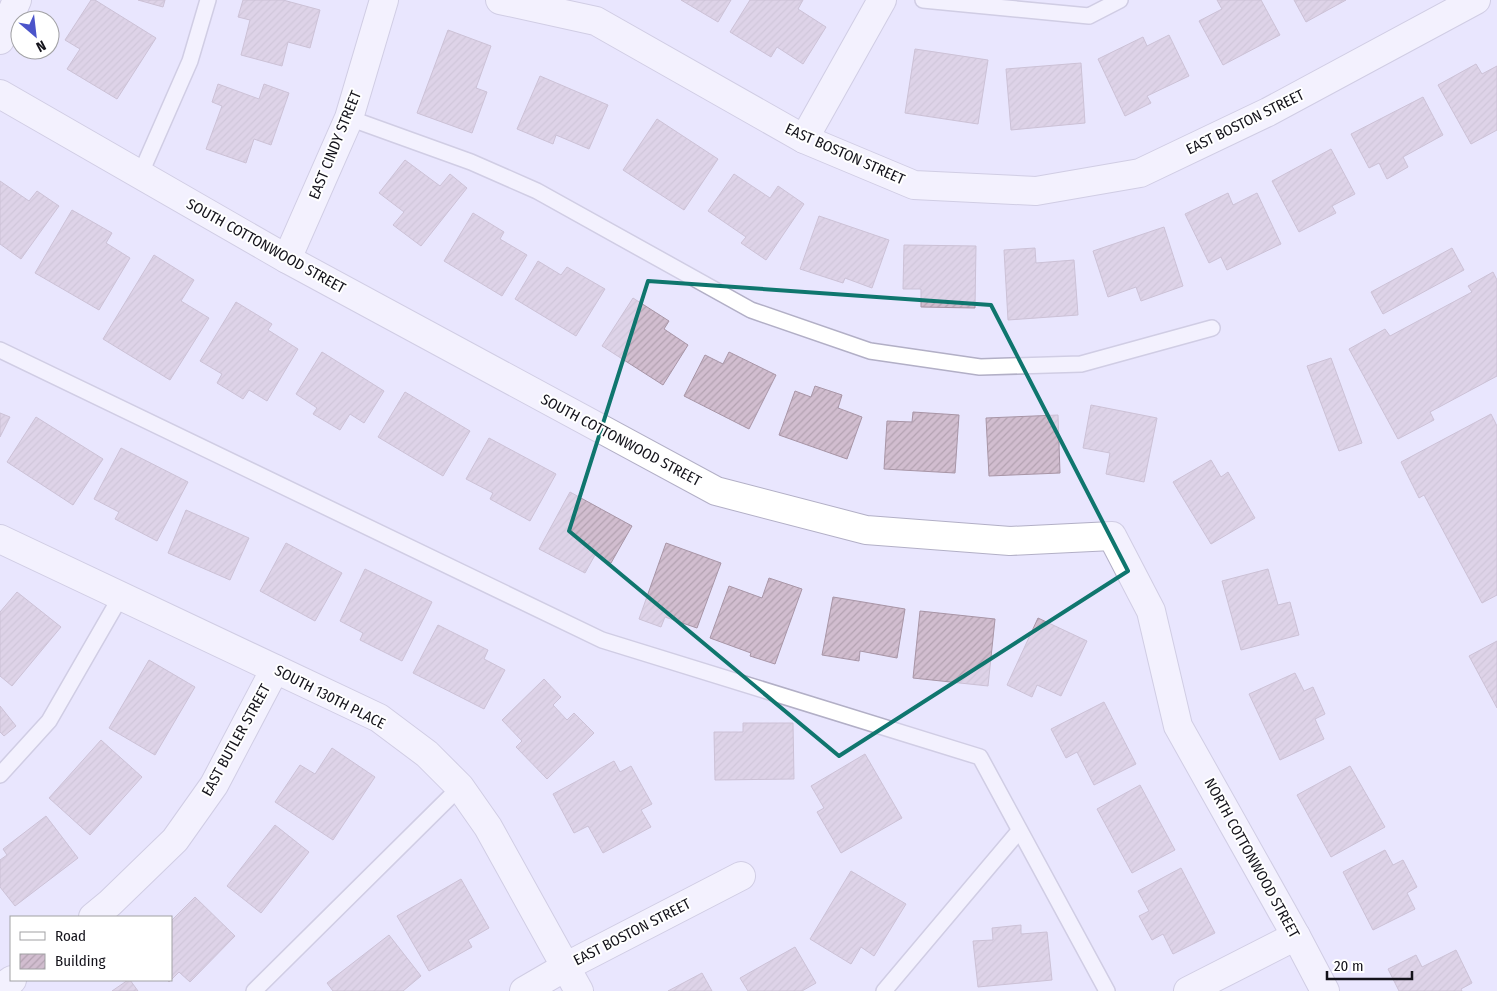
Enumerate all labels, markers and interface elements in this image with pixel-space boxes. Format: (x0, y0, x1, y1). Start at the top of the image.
north arrow (10, 10, 60, 60)
text: N (33, 37, 49, 56)
street label: EAST BOSTON STREET (1183, 86, 1307, 158)
street label: EAST CINDY STREET (305, 88, 365, 202)
street label: EAST BOSTON STREET (782, 120, 908, 188)
street label: SOUTH COTTONWOOD STREET (183, 195, 349, 297)
street label: SOUTH COTTONWOOD STREET (538, 390, 704, 490)
street label: SOUTH 130TH PLACE (272, 661, 388, 733)
street label: EAST BUTLER STREET (198, 681, 274, 799)
street label: NORTH COTTONWOOD STREET (1201, 775, 1303, 941)
street label: EAST BOSTON STREET (570, 895, 694, 969)
legend (10, 916, 172, 981)
text: Road (55, 927, 86, 945)
scale bar (1327, 948, 1412, 980)
text: Building (55, 952, 106, 970)
text: 20 m (1334, 957, 1364, 975)

